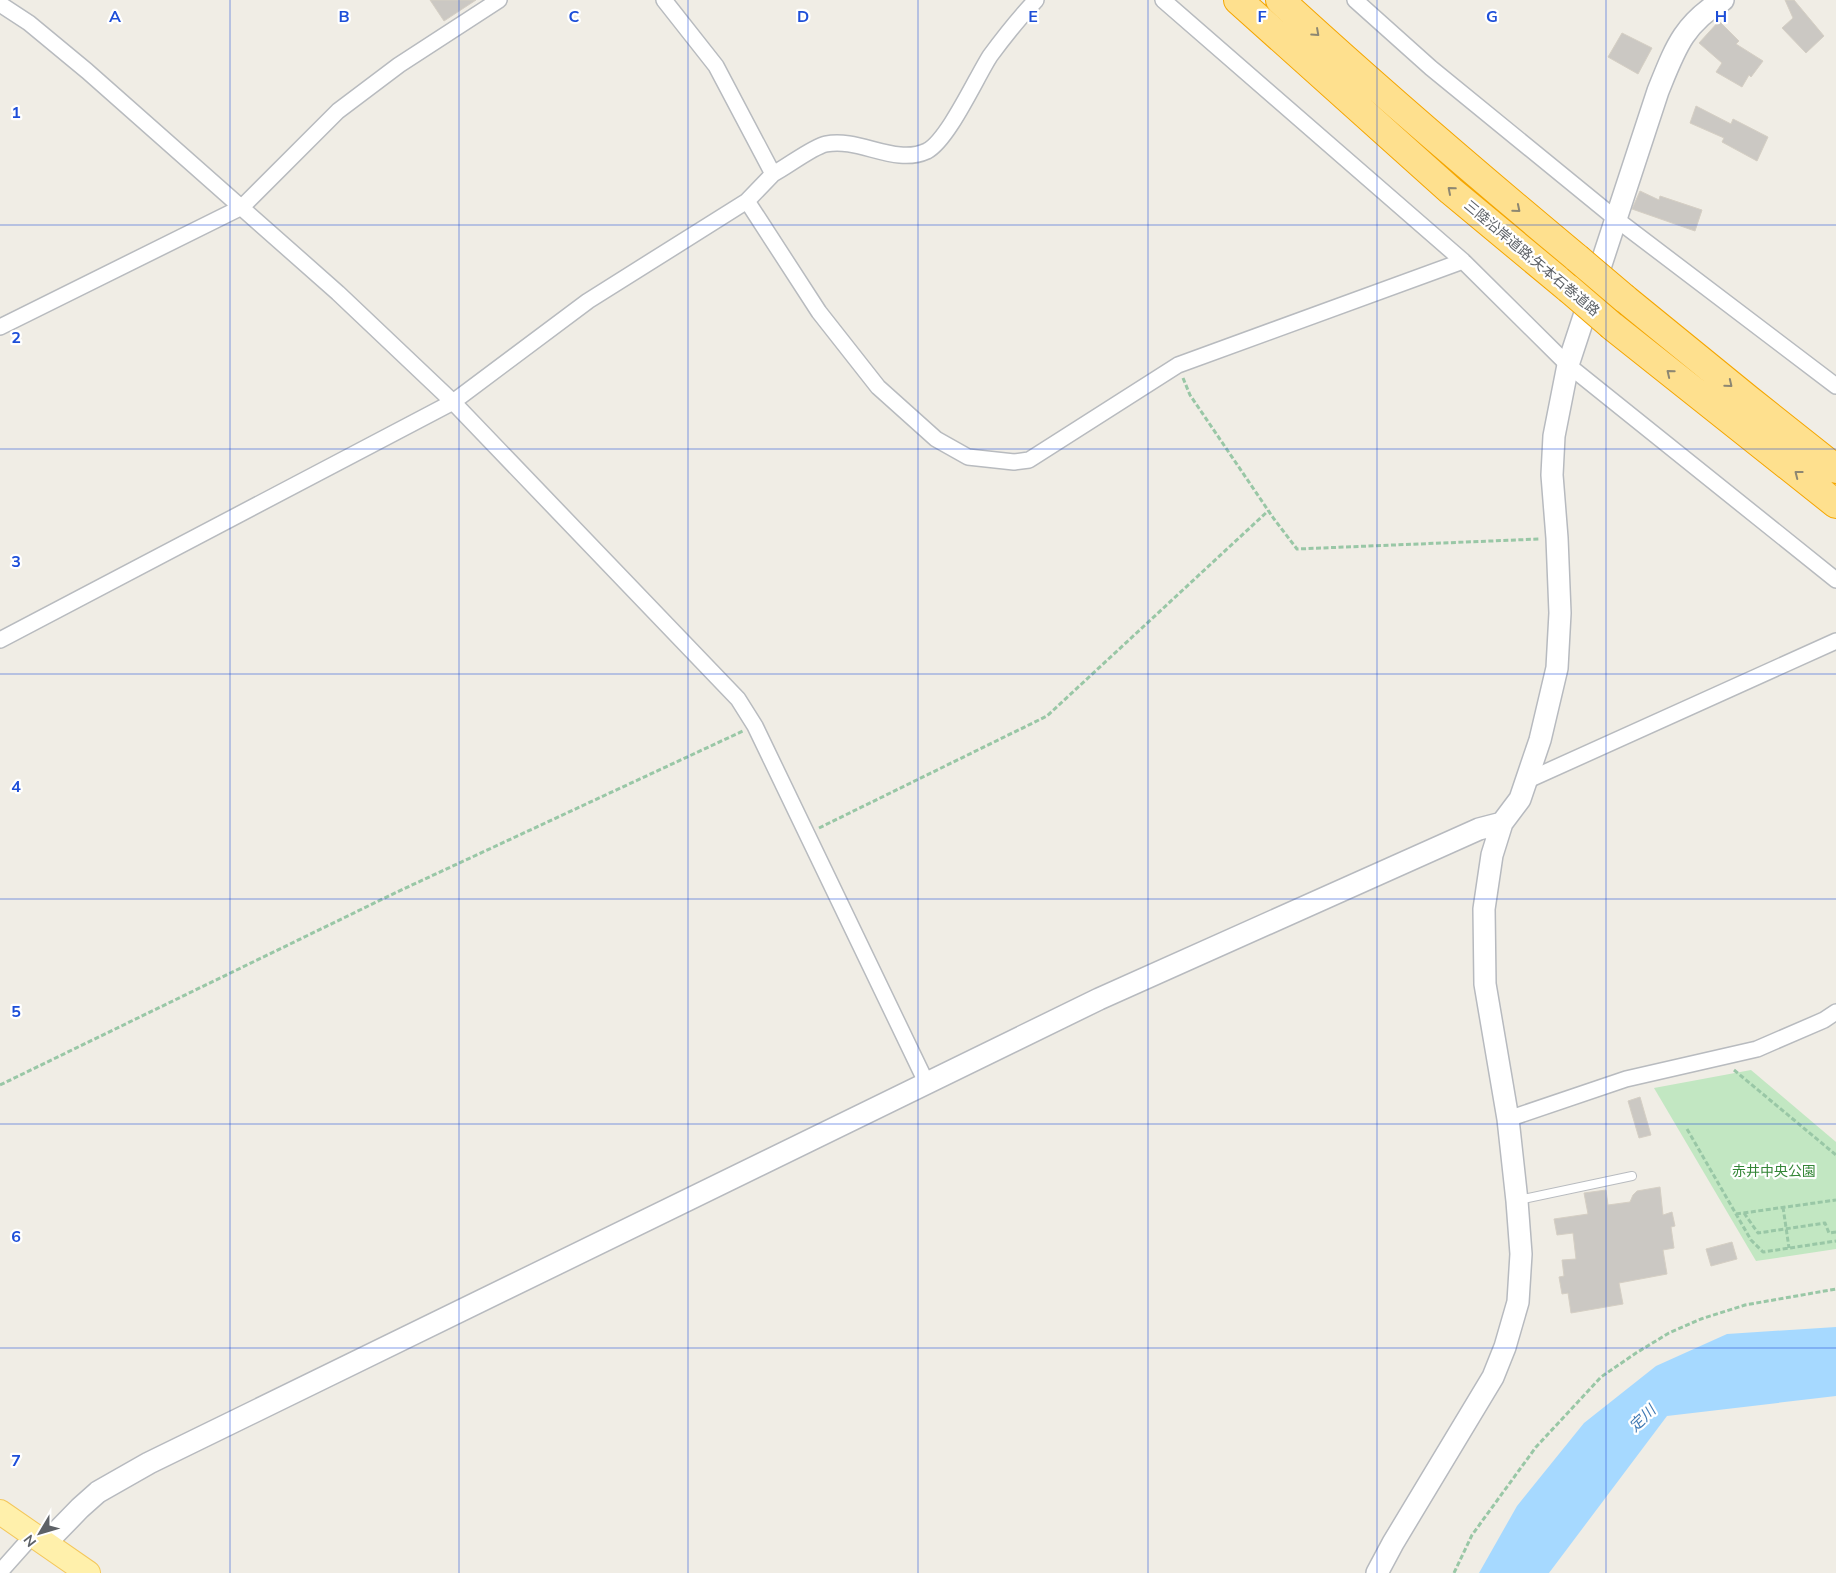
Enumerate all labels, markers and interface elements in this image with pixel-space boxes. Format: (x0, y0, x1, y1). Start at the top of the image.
text: A (109, 6, 121, 26)
text: B (338, 6, 350, 26)
text: C (569, 6, 580, 26)
text: D (797, 6, 809, 26)
text: E (1028, 6, 1038, 26)
text: F (1257, 6, 1267, 26)
text: G (1486, 6, 1498, 26)
text: H (1715, 6, 1727, 26)
one-way arrow (1310, 27, 1319, 36)
text: 1 (11, 102, 21, 122)
one-way arrow (1447, 187, 1456, 196)
street label: 三陸沿岸道路;矢本石巻道路 (1461, 196, 1603, 320)
one-way arrow (1512, 203, 1521, 212)
text: 2 (11, 327, 21, 347)
one-way arrow (1667, 371, 1676, 379)
one-way arrow (1724, 379, 1733, 388)
one-way arrow (1794, 471, 1803, 480)
text: 3 (11, 551, 21, 571)
text: 4 (11, 776, 21, 796)
text: 5 (11, 1001, 21, 1021)
park label: 赤井中央公園 (1732, 1162, 1816, 1180)
text: 6 (11, 1226, 21, 1246)
water label: 定川 (1625, 1399, 1661, 1435)
text: 7 (11, 1450, 21, 1470)
north arrow (15, 1508, 65, 1558)
text: N (19, 1531, 40, 1551)

